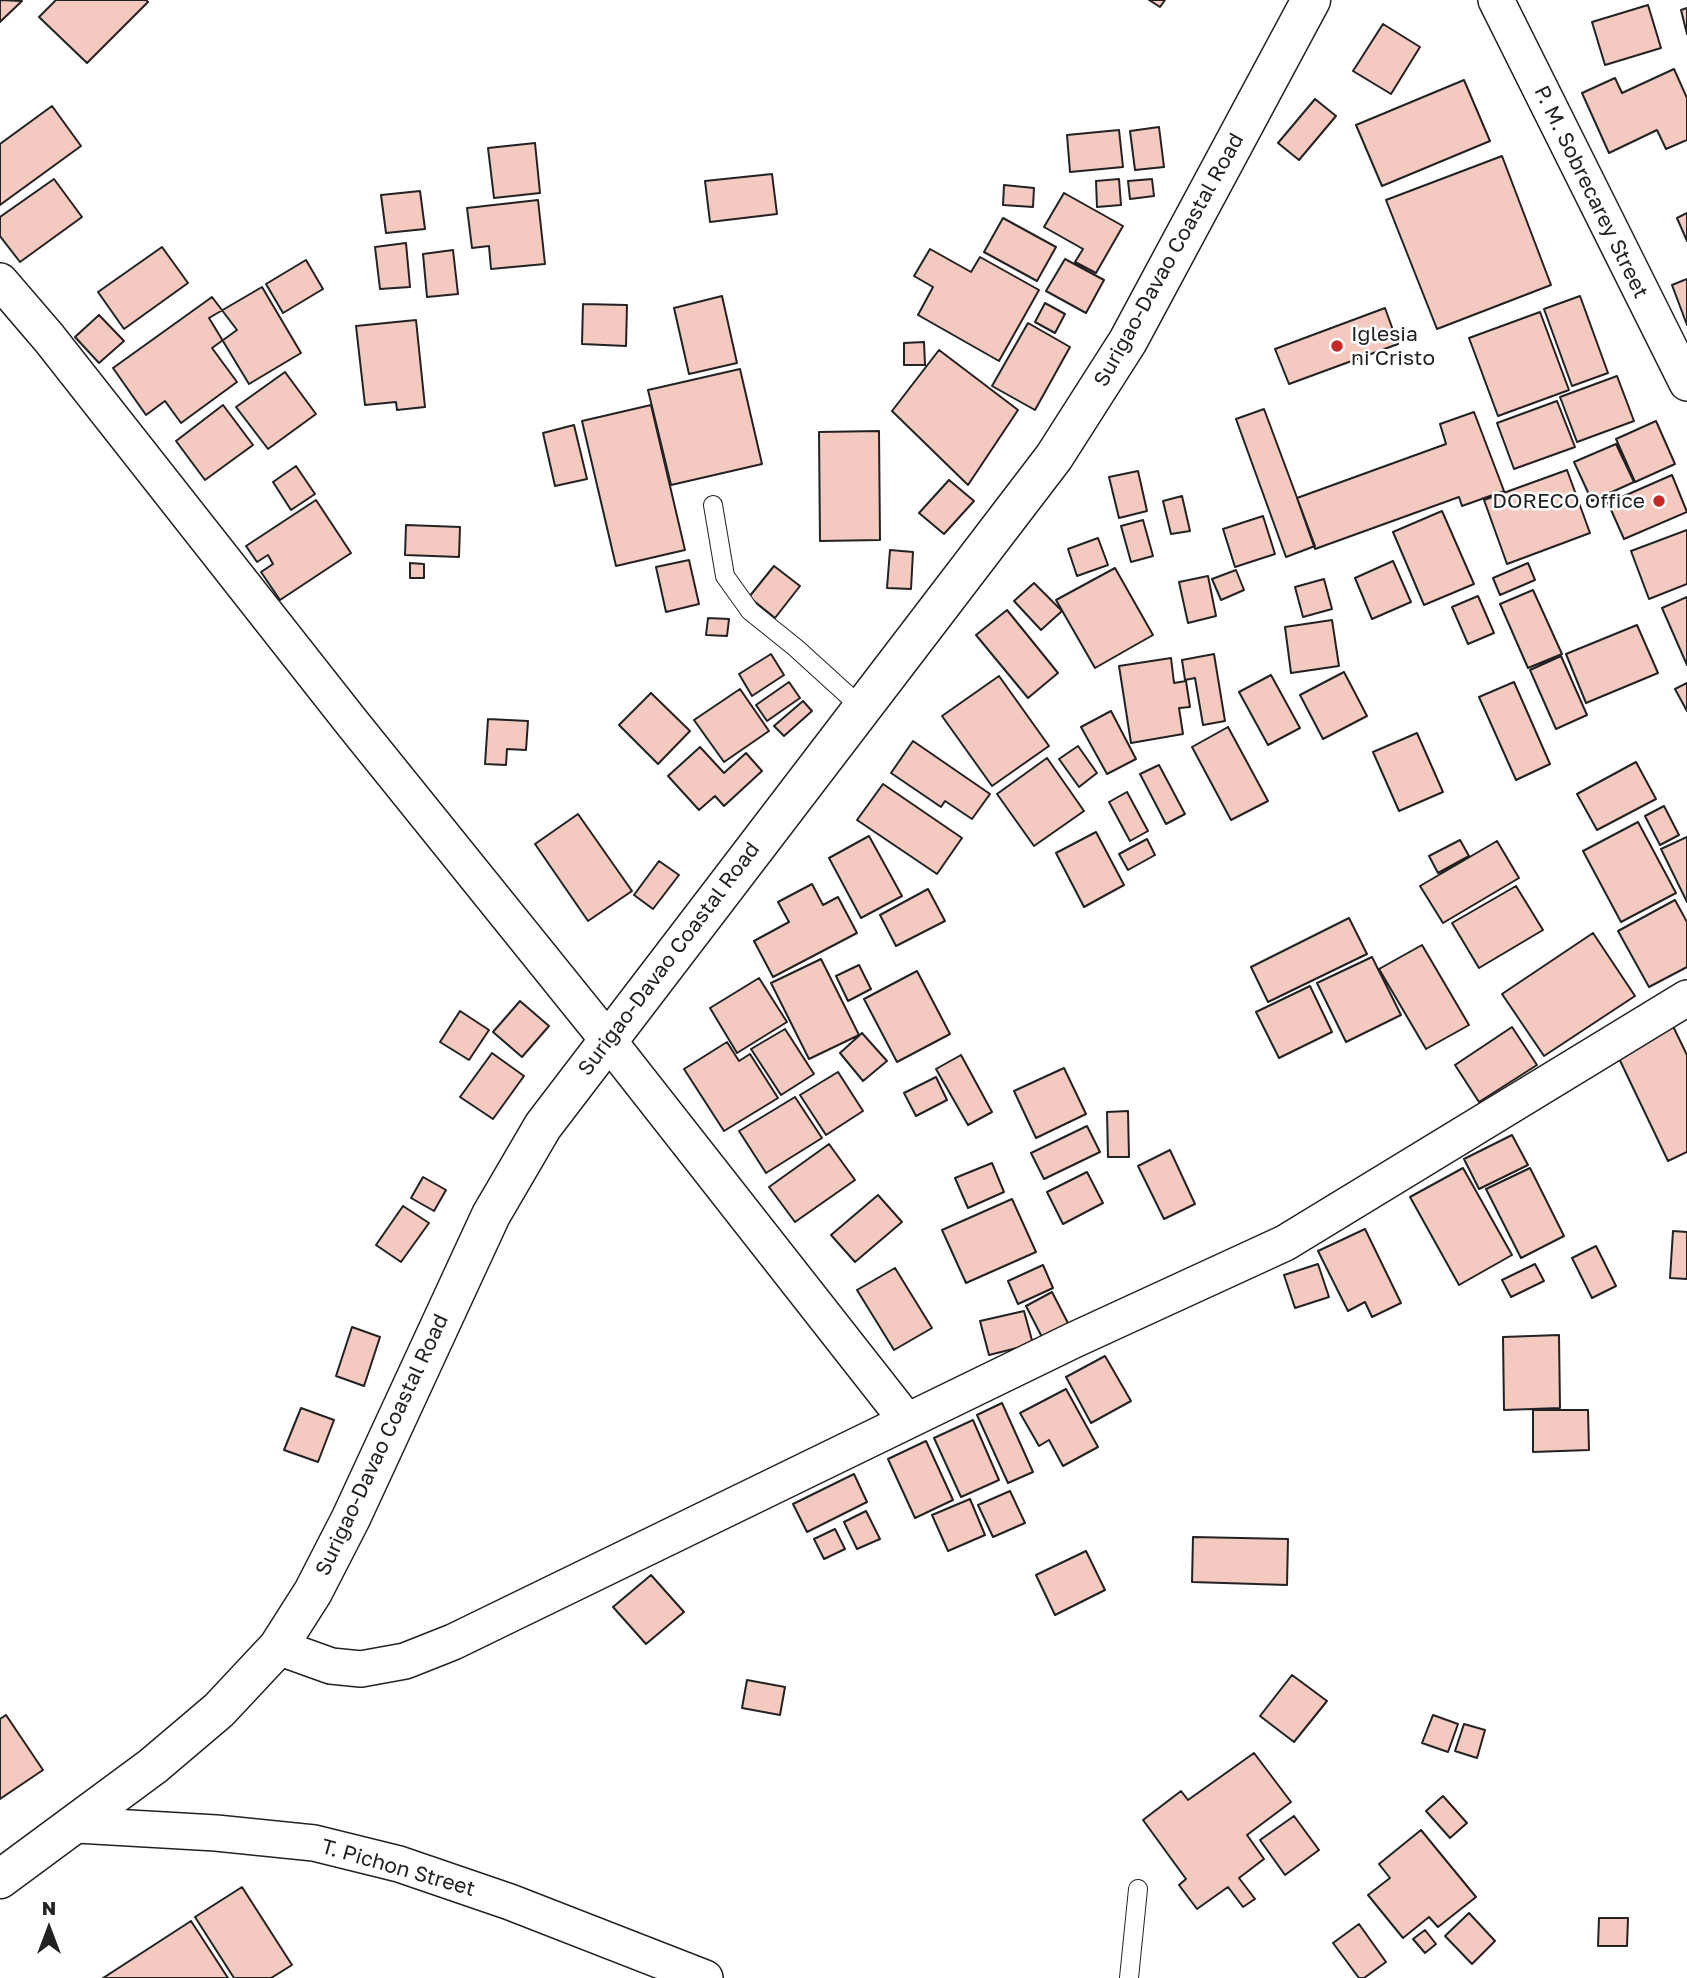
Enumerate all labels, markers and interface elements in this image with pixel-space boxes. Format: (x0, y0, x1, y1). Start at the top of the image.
street label: P. M. Sobrecarey Street (1529, 82, 1653, 302)
street label: Surigao-Davao Coastal Road (1089, 129, 1249, 391)
place label: Iglesia ni Cristo (1351, 321, 1435, 371)
marker: Iglesia ni Cristo (1329, 338, 1345, 354)
place label: DORECO Office (1492, 488, 1645, 514)
marker: DORECO Office (1651, 493, 1667, 509)
street label: Surigao-Davao Coastal Road (573, 837, 765, 1081)
street label: Surigao-Davao Coastal Road (310, 1310, 454, 1580)
street label: T. Pichon Street (318, 1834, 478, 1902)
north arrow (14, 1894, 84, 1964)
text: N (42, 1896, 56, 1919)

